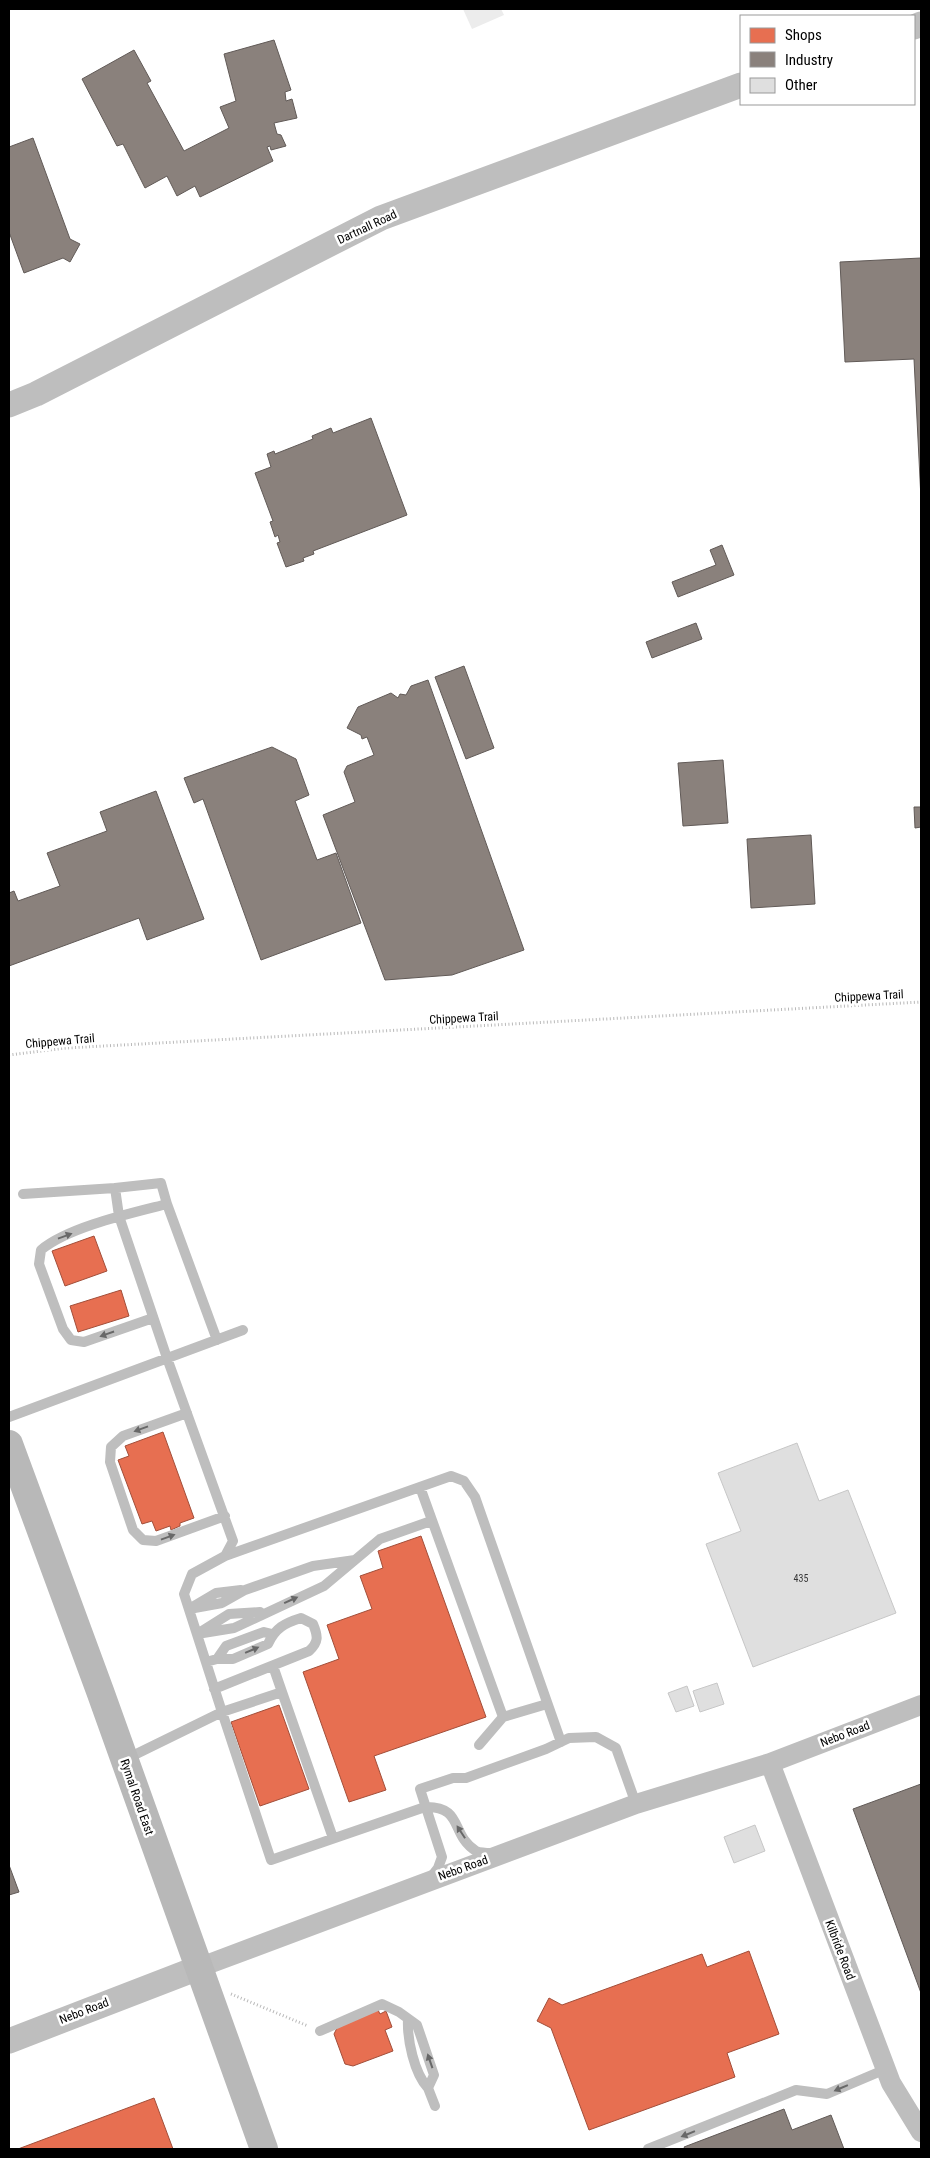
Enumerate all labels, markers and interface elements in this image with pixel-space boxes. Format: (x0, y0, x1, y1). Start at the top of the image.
legend (740, 15, 915, 105)
text: Shops (785, 26, 822, 44)
text: Industry (785, 51, 833, 69)
text: Other (785, 76, 818, 94)
street label: Dartnall Road (335, 207, 399, 247)
street label: Chippewa Trail (834, 987, 904, 1005)
street label: Chippewa Trail (429, 1009, 499, 1027)
street label: Chippewa Trail (25, 1031, 95, 1051)
one-way arrow (58, 1232, 73, 1240)
one-way arrow (99, 1330, 114, 1338)
one-way arrow (133, 1426, 148, 1434)
one-way arrow (161, 1533, 176, 1541)
house number: 435 (794, 1573, 808, 1584)
one-way arrow (284, 1596, 298, 1604)
one-way arrow (245, 1646, 259, 1654)
street label: Nebo Road (818, 1718, 872, 1750)
street label: Rymal Road East (117, 1757, 157, 1837)
one-way arrow (456, 1826, 465, 1839)
street label: Nebo Road (436, 1853, 490, 1883)
street label: Kilbride Road (822, 1918, 858, 1982)
street label: Nebo Road (57, 1995, 111, 2027)
one-way arrow (426, 2053, 434, 2068)
one-way arrow (834, 2084, 848, 2092)
one-way arrow (680, 2130, 695, 2138)

